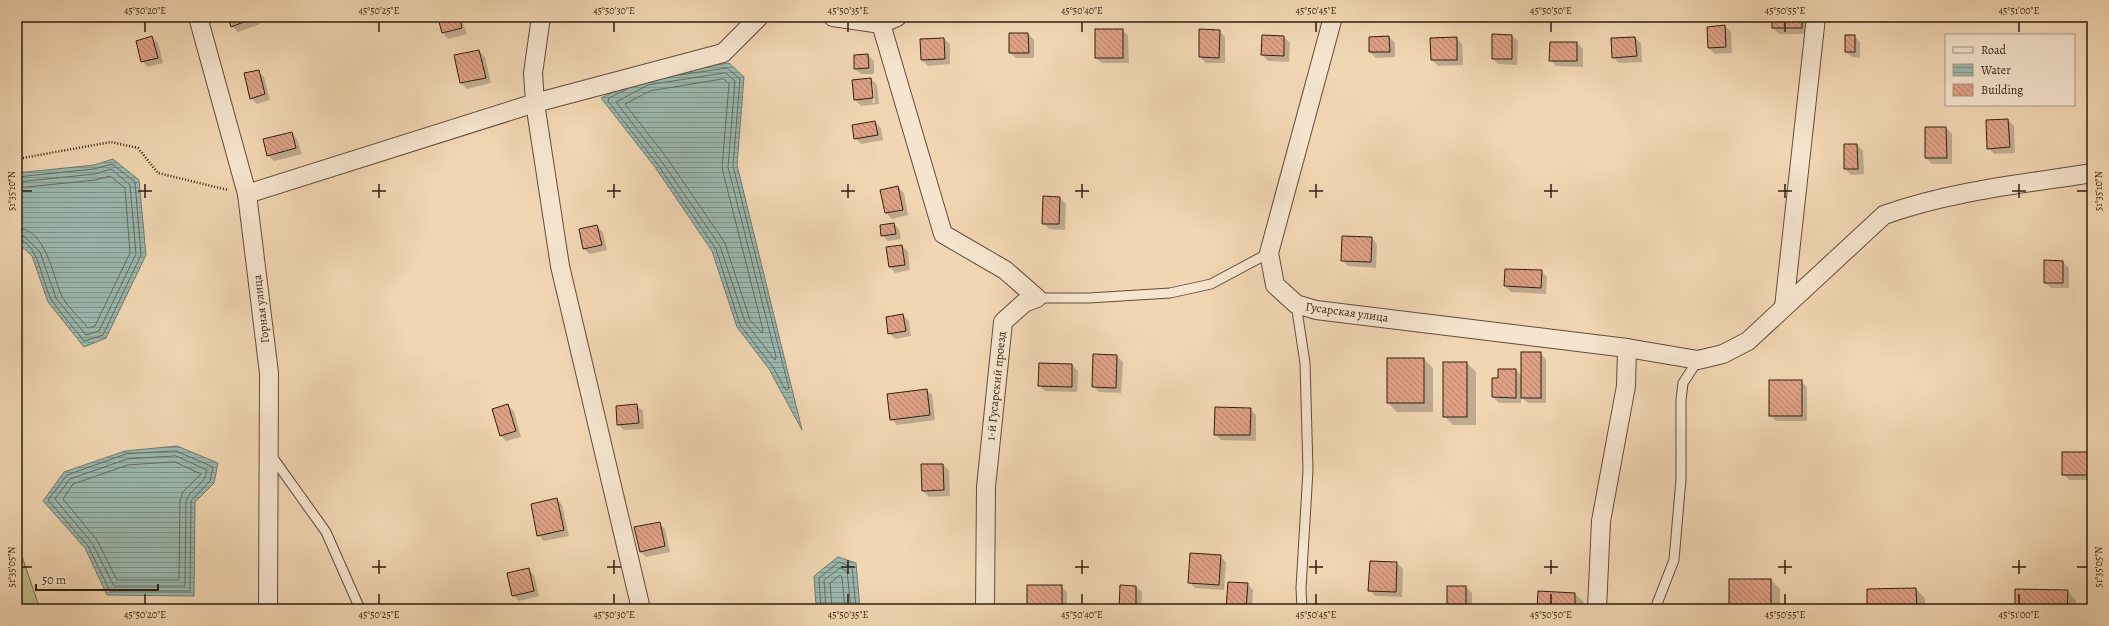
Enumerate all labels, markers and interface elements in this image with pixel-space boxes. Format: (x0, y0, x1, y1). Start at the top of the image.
text: 45°50'20"E (124, 4, 166, 17)
text: 45°50'25"E (358, 4, 400, 17)
text: 45°50'30"E (593, 4, 635, 17)
text: 45°50'35"E (828, 4, 868, 17)
text: 45°50'40"E (1061, 4, 1103, 17)
text: 45°50'45"E (1296, 4, 1337, 17)
text: 45°50'50"E (1530, 4, 1572, 17)
text: 45°50'55"E (1765, 4, 1805, 17)
text: 45°51'00"E (1999, 4, 2040, 17)
legend (1945, 34, 2075, 106)
text: Road (1981, 42, 2007, 58)
text: Water (1980, 62, 2011, 78)
text: Building (1981, 82, 2023, 98)
text: 51°35'10"N (5, 171, 18, 211)
text: 51°35'10"N (2092, 171, 2105, 211)
street label: Горная улица (249, 273, 273, 344)
street label: Гусарская улица (1304, 298, 1390, 326)
street label: 1-й Гусарский проезд (982, 330, 1010, 441)
text: 51°35'05"N (5, 547, 18, 587)
text: 51°35'05"N (2092, 547, 2105, 587)
scale bar (36, 566, 158, 592)
text: 50 m (42, 572, 66, 588)
text: 45°50'20"E (124, 608, 166, 621)
text: 45°50'25"E (358, 608, 400, 621)
text: 45°50'30"E (593, 608, 635, 621)
text: 45°50'35"E (828, 608, 868, 621)
text: 45°50'40"E (1061, 608, 1103, 621)
text: 45°50'45"E (1296, 608, 1337, 621)
text: 45°50'50"E (1530, 608, 1572, 621)
text: 45°50'55"E (1765, 608, 1805, 621)
text: 45°51'00"E (1999, 608, 2040, 621)

